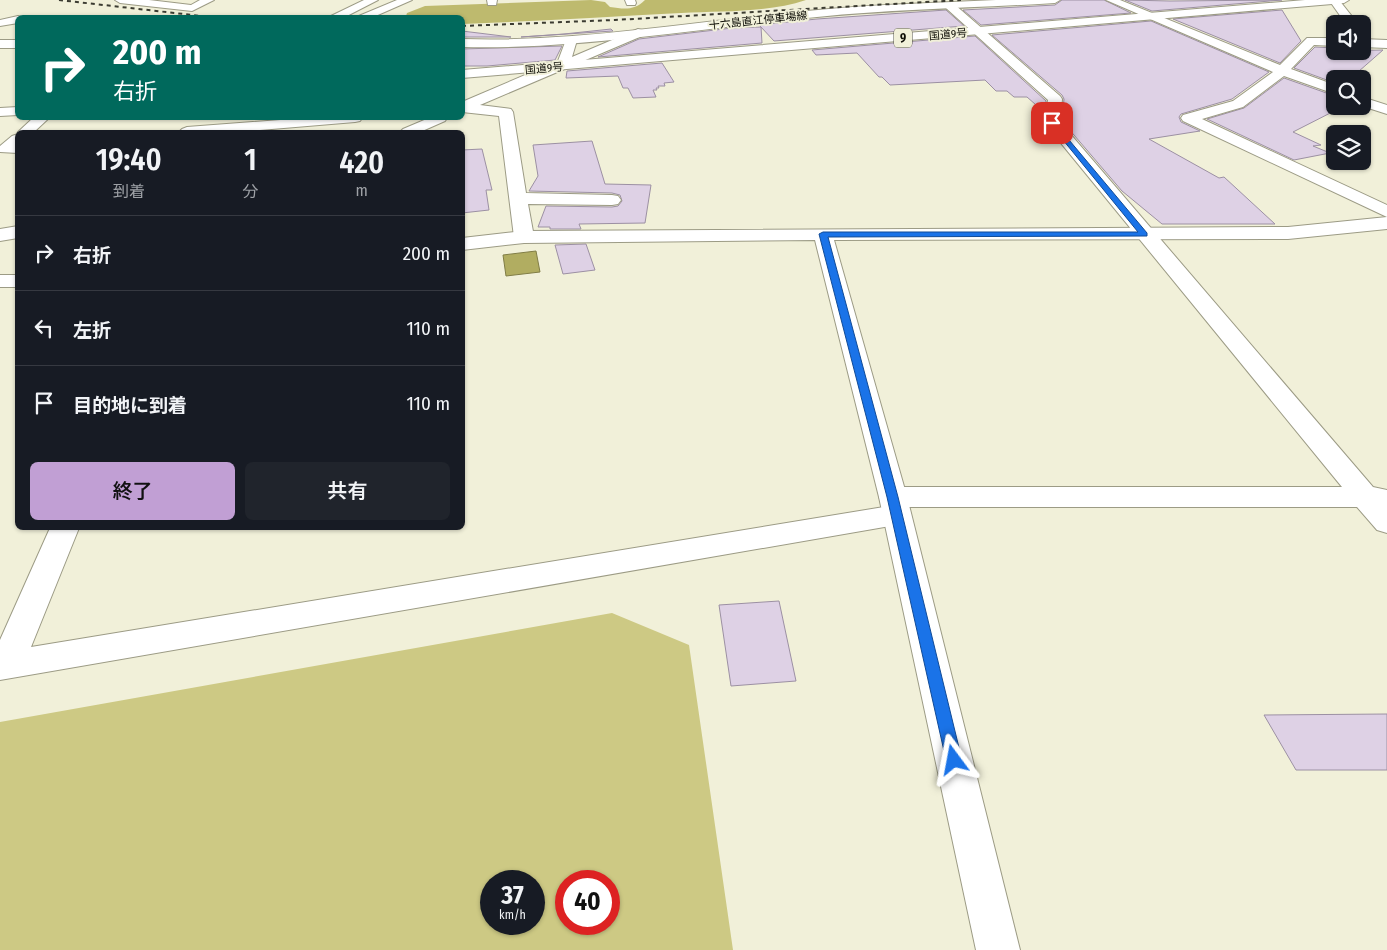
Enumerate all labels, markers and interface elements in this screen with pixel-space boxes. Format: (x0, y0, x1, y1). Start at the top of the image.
street label: 十六島直江停車場線 (708, 9, 808, 32)
map controls (1326, 15, 1371, 170)
button: sound (1326, 15, 1371, 60)
street label: 国道9号 (928, 26, 968, 43)
road number: 9 (894, 28, 912, 48)
text: 200 m (113, 31, 201, 73)
icon: right (30, 35, 95, 100)
street label: 国道9号 (524, 60, 564, 77)
button: search (1326, 70, 1371, 115)
text: 右折 (113, 78, 157, 105)
pin (1031, 102, 1073, 144)
icon: arrive (1038, 109, 1066, 137)
button: layers (1326, 125, 1371, 170)
text: 19:40 (96, 142, 162, 178)
text: 1 (244, 142, 257, 178)
text: 420 (339, 145, 384, 181)
text: m (356, 181, 368, 200)
text: 到着 (113, 182, 145, 201)
text: 分 (242, 182, 258, 201)
icon: right (30, 239, 58, 267)
text: 200 m (403, 242, 450, 265)
text: 右折 (73, 244, 111, 267)
icon: left (30, 314, 58, 342)
text: 110 m (406, 317, 450, 340)
text: 左折 (73, 319, 111, 342)
icon: arrive (30, 389, 58, 417)
text: 110 m (406, 392, 450, 415)
text: 目的地に到着 (73, 394, 187, 417)
button: 終了 (30, 462, 235, 520)
button: 共有 (245, 462, 450, 520)
position arrow (927, 733, 979, 785)
speed limit sign: 40 (555, 870, 620, 935)
text: 37 (501, 881, 524, 911)
text: km/h (499, 908, 526, 922)

